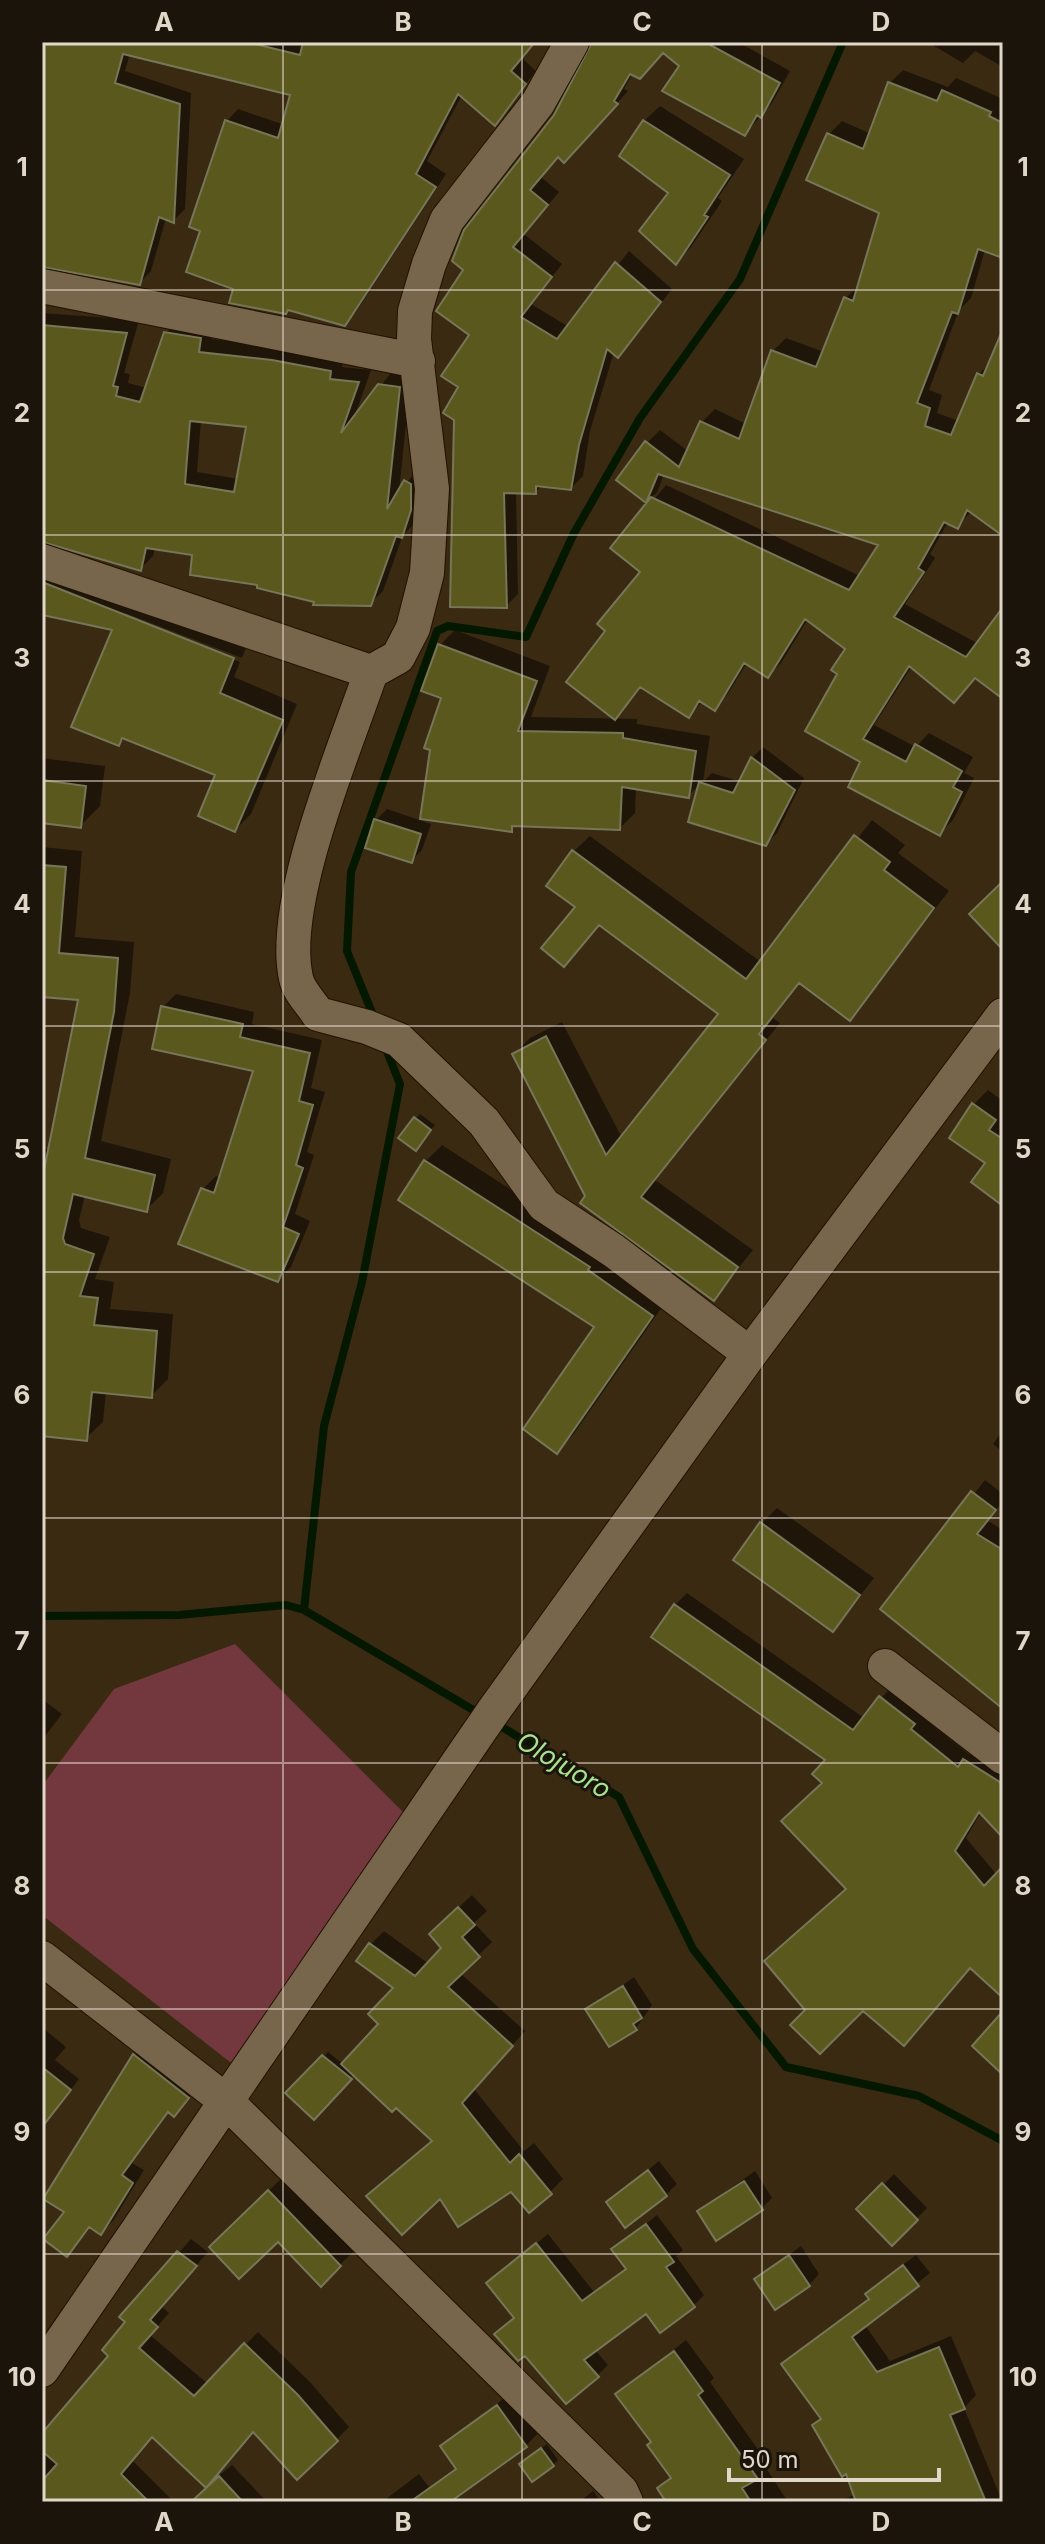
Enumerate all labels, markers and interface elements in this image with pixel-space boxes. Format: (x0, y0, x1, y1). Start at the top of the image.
text: A (154, 6, 174, 37)
text: B (394, 6, 412, 37)
text: C (632, 6, 652, 37)
text: D (872, 6, 890, 37)
text: 1 (16, 151, 28, 182)
text: 1 (1017, 151, 1029, 182)
text: 2 (14, 397, 30, 428)
text: 2 (1015, 397, 1031, 428)
text: 3 (14, 642, 30, 673)
text: 3 (1015, 642, 1031, 673)
text: 4 (13, 888, 31, 919)
text: 4 (1014, 888, 1032, 919)
text: 5 (14, 1133, 30, 1164)
text: 5 (1015, 1133, 1031, 1164)
text: 6 (14, 1379, 30, 1410)
text: 6 (1015, 1379, 1031, 1410)
text: 7 (14, 1625, 30, 1656)
text: 7 (1015, 1625, 1031, 1656)
water label: Olojuoro (512, 1724, 617, 1805)
text: 8 (14, 1870, 30, 1901)
text: 8 (1015, 1870, 1031, 1901)
text: 9 (14, 2116, 30, 2147)
text: 9 (1015, 2116, 1031, 2147)
text: 10 (8, 2361, 36, 2392)
text: 10 (1009, 2361, 1037, 2392)
scale bar (729, 2432, 939, 2482)
text: 50 m (741, 2445, 799, 2474)
text: A (154, 2506, 174, 2537)
text: B (394, 2506, 412, 2537)
text: C (632, 2506, 652, 2537)
text: D (872, 2506, 890, 2537)

